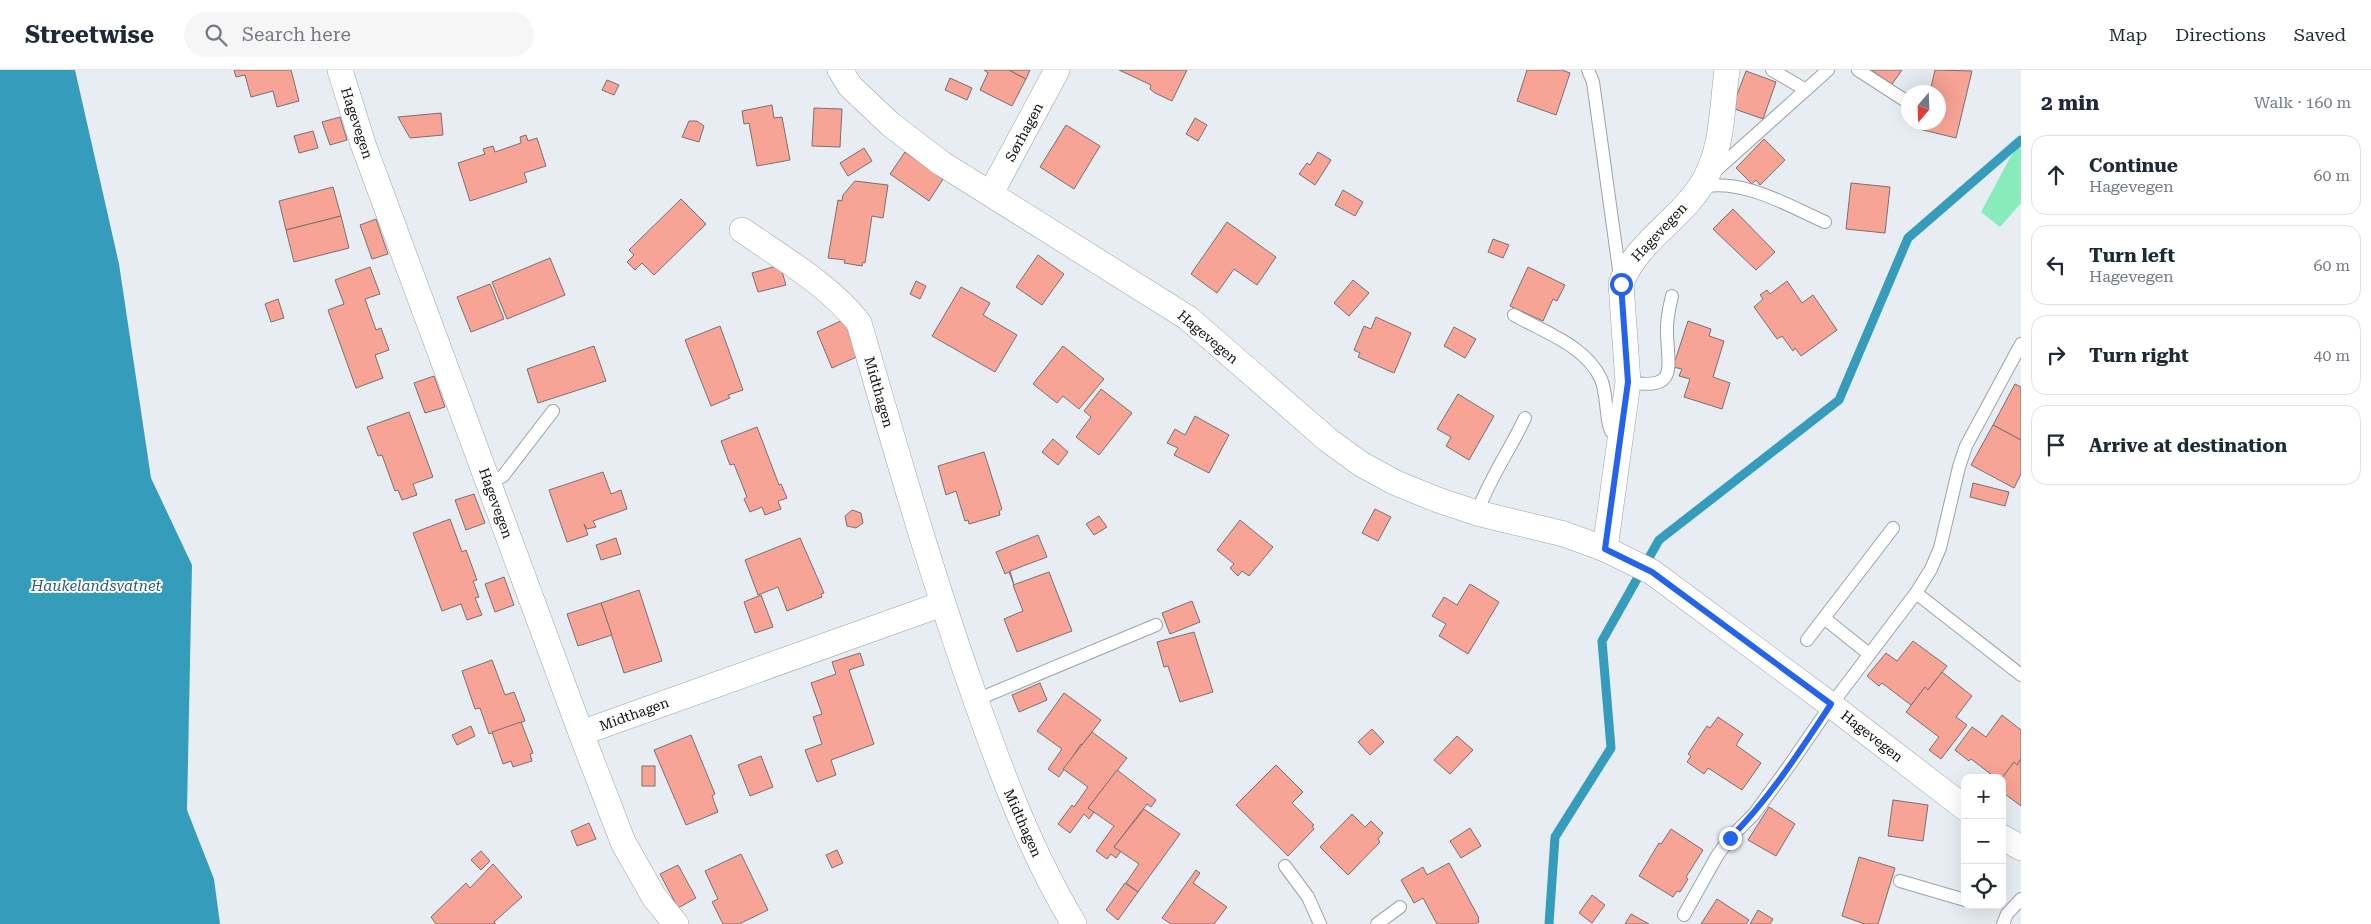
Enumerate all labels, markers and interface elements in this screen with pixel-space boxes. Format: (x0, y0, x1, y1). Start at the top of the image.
search box (184, 12, 534, 57)
text: Streetwise (25, 21, 154, 49)
icon: search (202, 21, 230, 49)
text: Search here (242, 23, 351, 46)
text: Map (2109, 24, 2147, 45)
text: Directions (2175, 24, 2266, 45)
text: Saved (2294, 24, 2346, 45)
street label: Hagevegen (338, 85, 376, 161)
north arrow (1901, 85, 1946, 130)
text: 2 min (2041, 91, 2099, 115)
text: Walk · 160 m (2254, 93, 2351, 112)
street label: Sørhagen (1002, 100, 1046, 164)
text: Continue (2089, 154, 2178, 177)
icon: ahead (2042, 161, 2070, 189)
text: 60 m (2313, 166, 2350, 185)
text: Hagevegen (2089, 177, 2174, 196)
street label: Hagevegen (1628, 199, 1690, 265)
text: Turn left (2089, 244, 2175, 267)
icon: left (2042, 251, 2070, 279)
text: 60 m (2313, 256, 2350, 275)
text: Hagevegen (2089, 267, 2174, 286)
route start (1610, 273, 1633, 296)
street label: Hagevegen (1175, 307, 1241, 367)
icon: right (2042, 341, 2070, 369)
text: Turn right (2089, 344, 2189, 367)
text: 40 m (2313, 346, 2350, 365)
street label: Midthagen (861, 355, 897, 429)
icon: arrive (2042, 431, 2070, 459)
text: Arrive at destination (2089, 434, 2287, 457)
street label: Hagevegen (476, 465, 516, 541)
water label: Haukelandsvatnet (30, 577, 161, 595)
street label: Midthagen (597, 694, 671, 734)
street label: Hagevegen (1838, 707, 1906, 765)
map controls (1961, 774, 2006, 909)
button: + (1961, 774, 2006, 819)
street label: Midthagen (1001, 786, 1045, 860)
button: − (1961, 819, 2006, 864)
route end (1719, 827, 1742, 850)
button: locate (1961, 864, 2006, 909)

